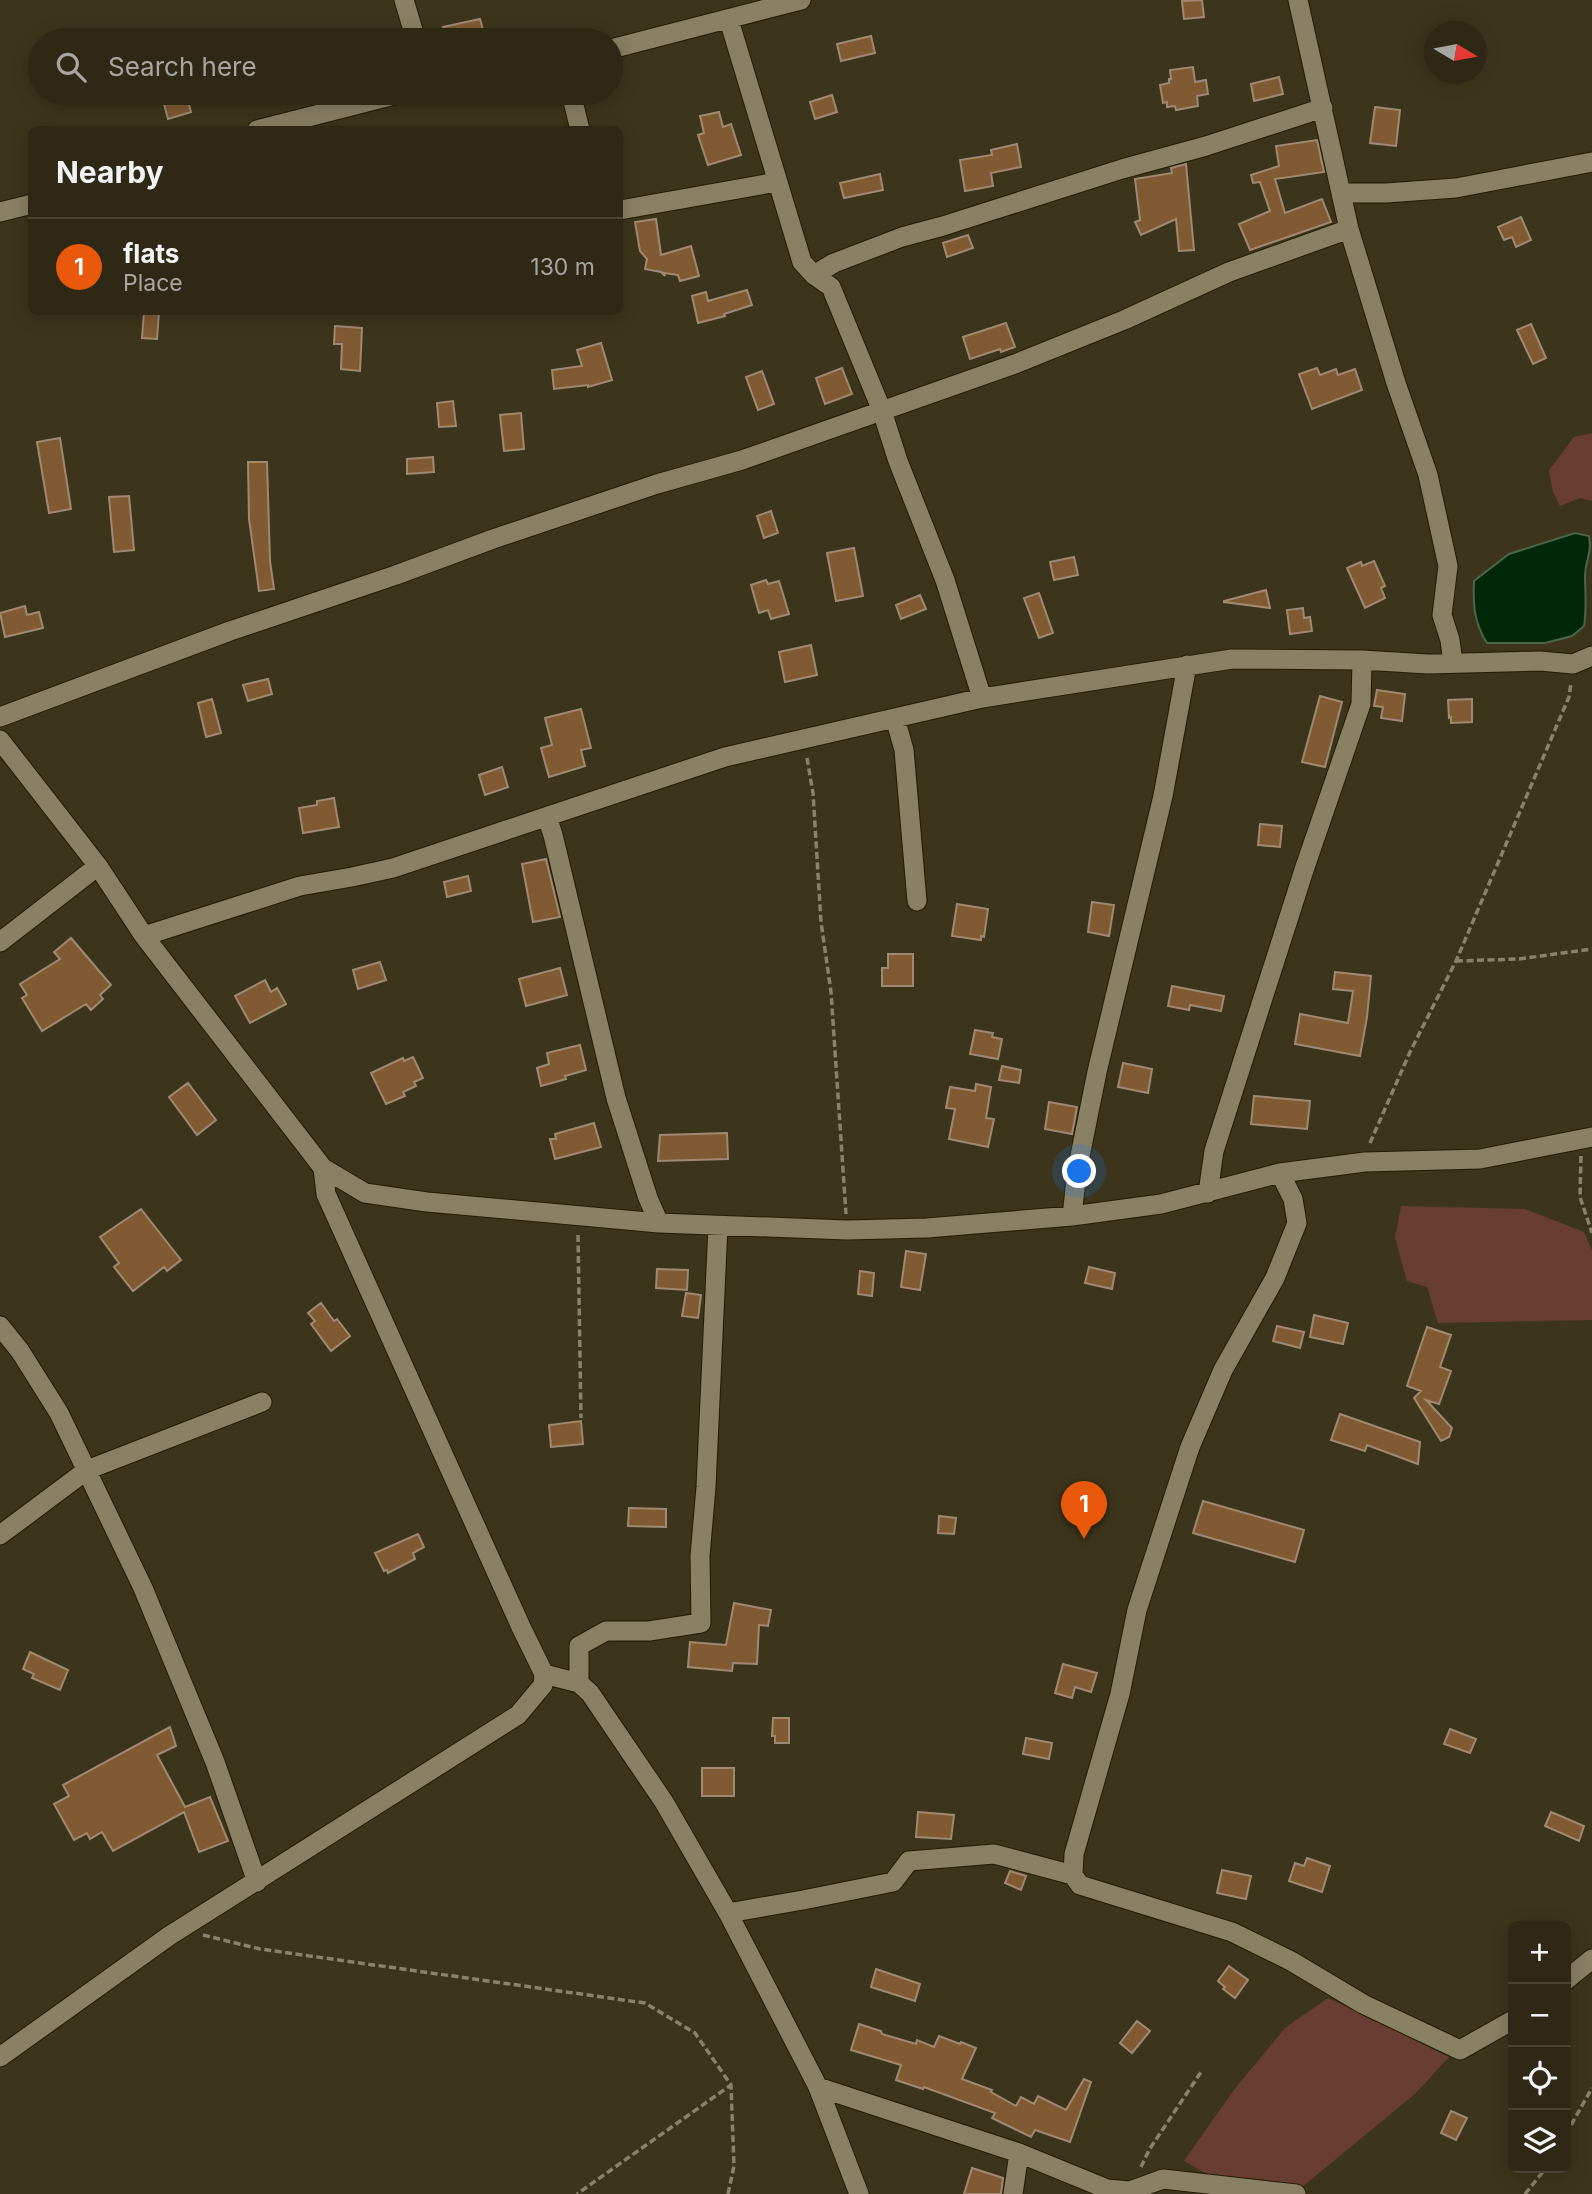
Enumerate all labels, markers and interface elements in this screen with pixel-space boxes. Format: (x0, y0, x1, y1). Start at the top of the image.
north arrow (1424, 21, 1487, 84)
search box (28, 28, 623, 105)
icon: search (52, 48, 90, 86)
text: Search here (108, 51, 257, 82)
text: Nearby (56, 154, 164, 190)
text: flats (123, 238, 179, 269)
text: 1 (74, 253, 84, 281)
text: 130 m (530, 253, 595, 281)
text: Place (123, 269, 183, 297)
your location (1062, 1154, 1096, 1188)
pin: 1 (1061, 1481, 1107, 1539)
map controls (1508, 1921, 1571, 2173)
button: + (1508, 1921, 1571, 1984)
button: − (1508, 1984, 1571, 2047)
button: locate (1508, 2047, 1571, 2110)
button: layers (1508, 2110, 1571, 2173)

